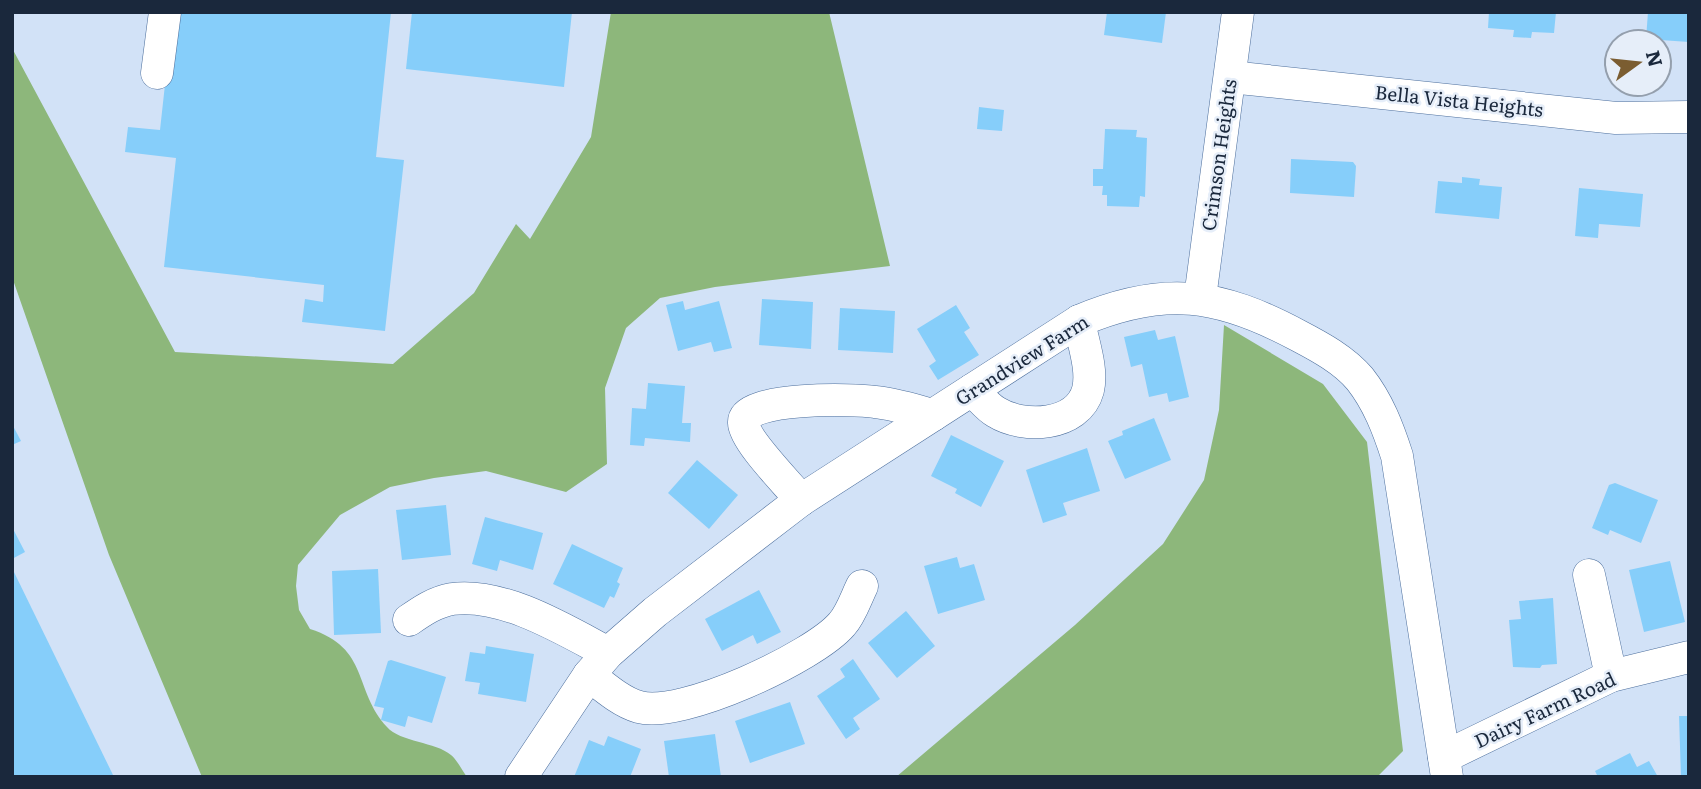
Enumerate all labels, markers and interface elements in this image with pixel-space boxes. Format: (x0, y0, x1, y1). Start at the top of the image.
north arrow (1603, 28, 1673, 98)
text: N (1640, 47, 1671, 70)
street label: Crimson Heights (1194, 77, 1243, 233)
street label: Bella Vista Heights (1374, 77, 1545, 123)
street label: Grandview Farm (949, 307, 1094, 411)
street label: Dairy Farm Road (1469, 664, 1620, 754)

